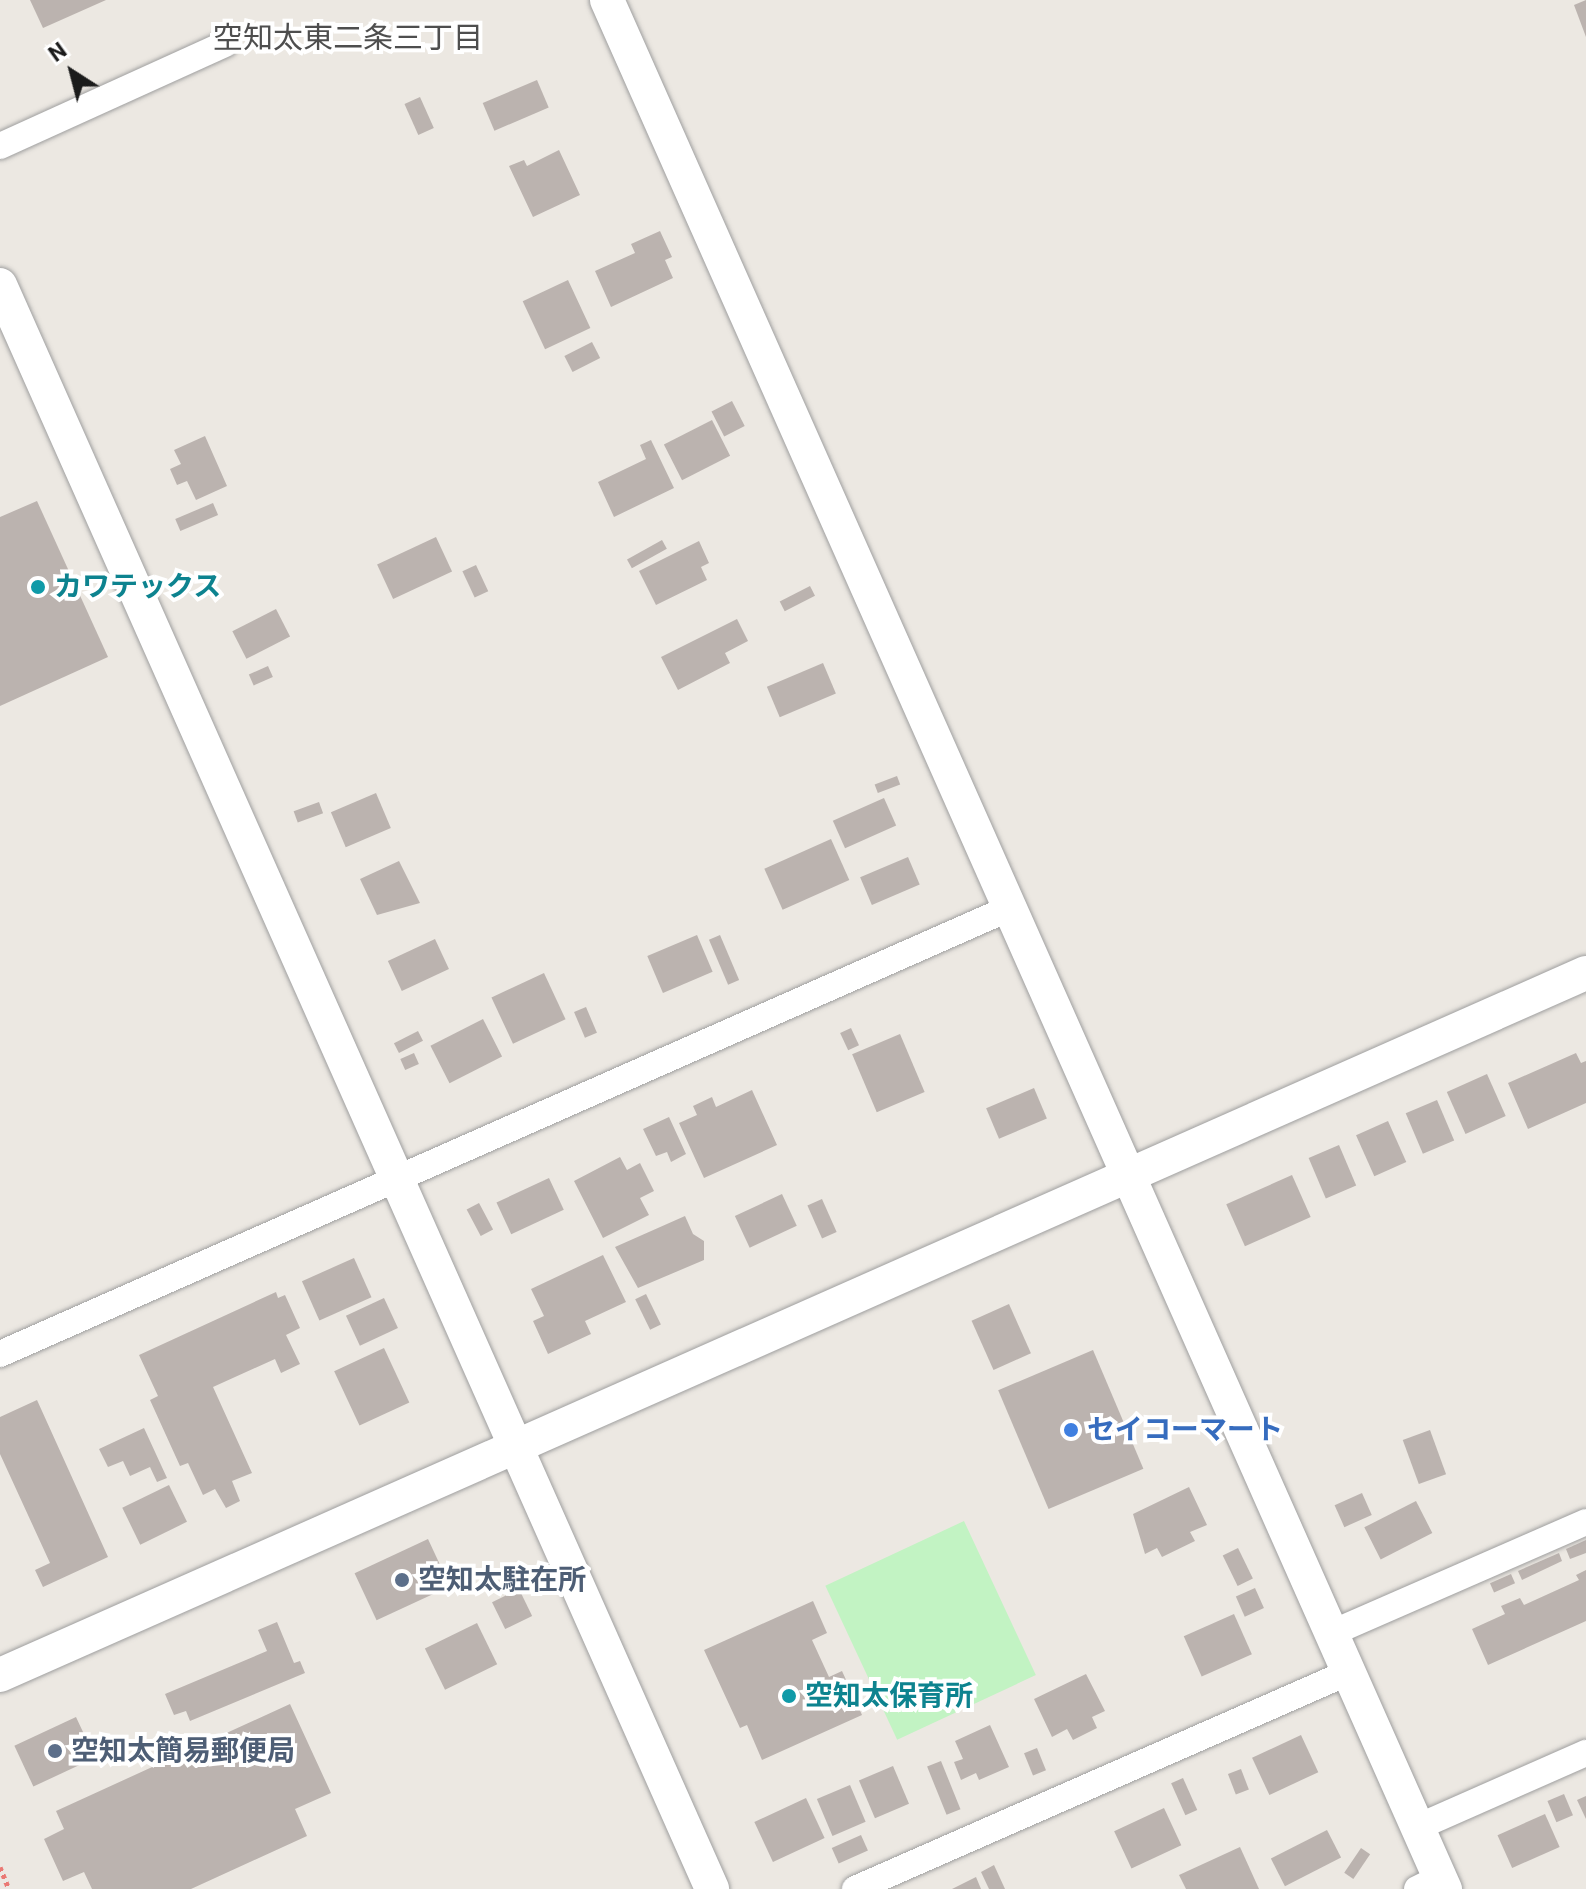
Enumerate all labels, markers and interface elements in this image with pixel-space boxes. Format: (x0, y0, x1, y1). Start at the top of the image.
district label: 空知太東二条三丁目 (213, 20, 483, 56)
north arrow (32, 32, 112, 112)
text: N (44, 38, 71, 67)
place label: カワテックス (54, 570, 222, 604)
marker: カワテックス (29, 578, 47, 596)
place label: セイコーマート (1087, 1413, 1283, 1447)
marker: セイコーマート (1062, 1421, 1080, 1439)
place label: 空知太駐在所 (418, 1563, 586, 1597)
marker: 空知太駐在所 (393, 1571, 411, 1589)
place label: 空知太保育所 (805, 1679, 973, 1713)
marker: 空知太保育所 (780, 1687, 798, 1705)
place label: 空知太簡易郵便局 (71, 1734, 295, 1768)
marker: 空知太簡易郵便局 (46, 1742, 64, 1760)

